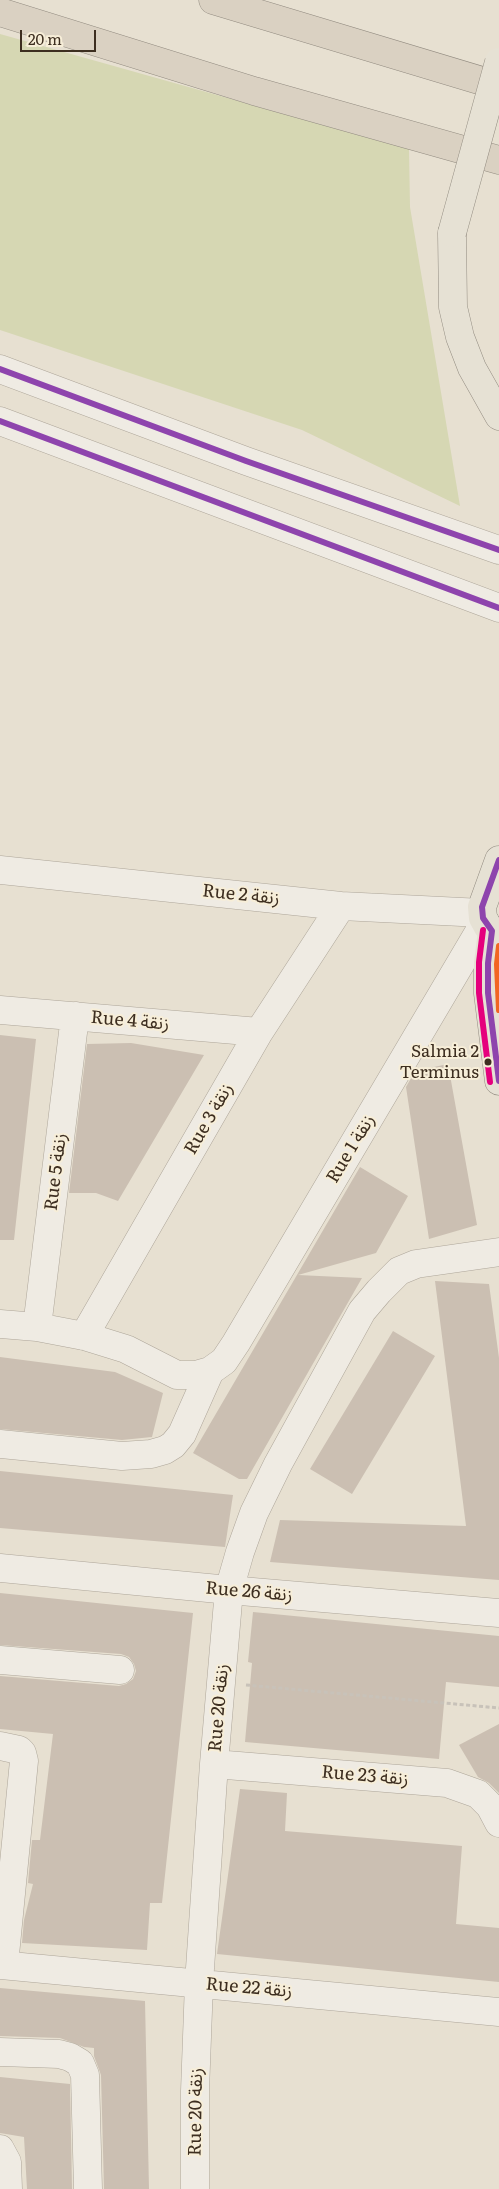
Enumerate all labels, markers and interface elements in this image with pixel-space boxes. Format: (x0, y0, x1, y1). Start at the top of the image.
scale bar (22, 20, 99, 52)
text: 20 m (28, 27, 62, 50)
street label: Rue 2 زنقة (201, 880, 281, 910)
street label: Rue 4 زنقة (90, 1007, 170, 1035)
place label: Salmia 2 Terminus (400, 1042, 479, 1082)
marker: Salmia 2 Terminus (483, 1057, 493, 1067)
street label: Rue 3 زنقة (180, 1080, 238, 1158)
street label: Rue 1 زنقة (322, 1111, 380, 1187)
street label: Rue 5 زنقة (41, 1132, 71, 1212)
street label: Rue 26 زنقة (204, 1577, 294, 1607)
street label: Rue 20 زنقة (204, 1663, 234, 1753)
street label: Rue 23 زنقة (320, 1761, 410, 1791)
street label: Rue 22 زنقة (205, 1973, 293, 2003)
street label: Rue 20 زنقة (184, 2068, 208, 2156)

